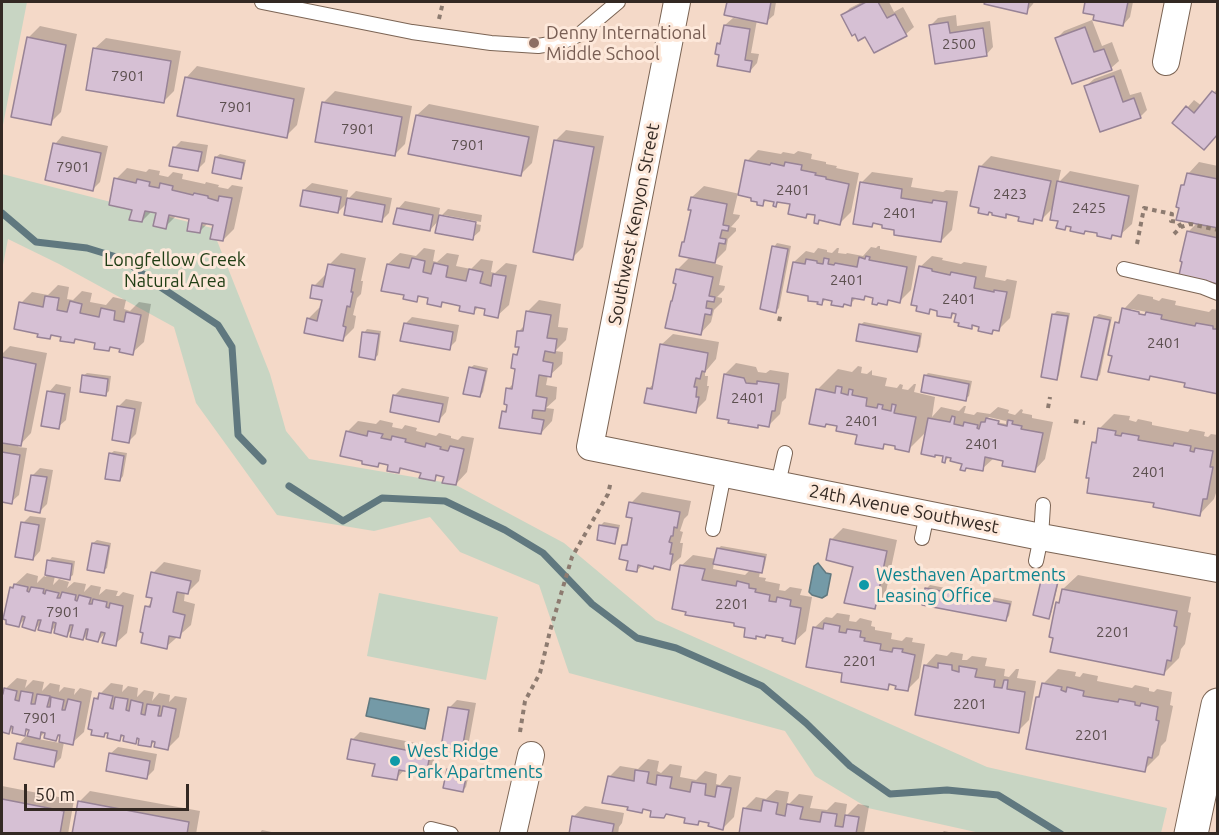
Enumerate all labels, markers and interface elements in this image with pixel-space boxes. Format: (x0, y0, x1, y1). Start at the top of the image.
place label: Denny International Middle School (546, 22, 706, 64)
house number: 2500 (942, 35, 976, 53)
marker: Denny International Middle School (527, 36, 541, 50)
house number: 7901 (111, 67, 145, 85)
house number: 7901 (219, 98, 253, 116)
house number: 7901 (341, 120, 375, 138)
street label: Southwest Kenyon Street (604, 121, 664, 327)
house number: 7901 (451, 136, 485, 154)
house number: 7901 (56, 158, 90, 176)
house number: 2401 (776, 181, 810, 199)
house number: 2423 (993, 185, 1027, 203)
house number: 2425 (1072, 199, 1106, 217)
house number: 2401 (883, 204, 917, 222)
park label: Longfellow Creek Natural Area (104, 249, 246, 292)
house number: 2401 (830, 271, 864, 289)
house number: 2401 (942, 290, 976, 308)
house number: 2401 (1147, 334, 1181, 352)
house number: 2401 (731, 389, 765, 407)
house number: 2401 (845, 412, 879, 430)
house number: 2401 (965, 435, 999, 453)
house number: 2401 (1132, 463, 1166, 481)
street label: 24th Avenue Southwest (807, 480, 1001, 538)
place label: Westhaven Apartments Leasing Office (876, 564, 1066, 606)
marker: Westhaven Apartments Leasing Office (857, 578, 871, 592)
house number: 2201 (715, 595, 749, 613)
house number: 7901 (46, 603, 80, 621)
house number: 2201 (1096, 623, 1130, 641)
house number: 2201 (843, 652, 877, 670)
house number: 2201 (953, 695, 987, 713)
house number: 7901 (23, 709, 57, 727)
house number: 2201 (1075, 726, 1109, 744)
place label: West Ridge Park Apartments (407, 740, 543, 783)
marker: West Ridge Park Apartments (388, 754, 402, 768)
scale bar (27, 772, 192, 810)
text: 50 m (35, 784, 75, 804)

